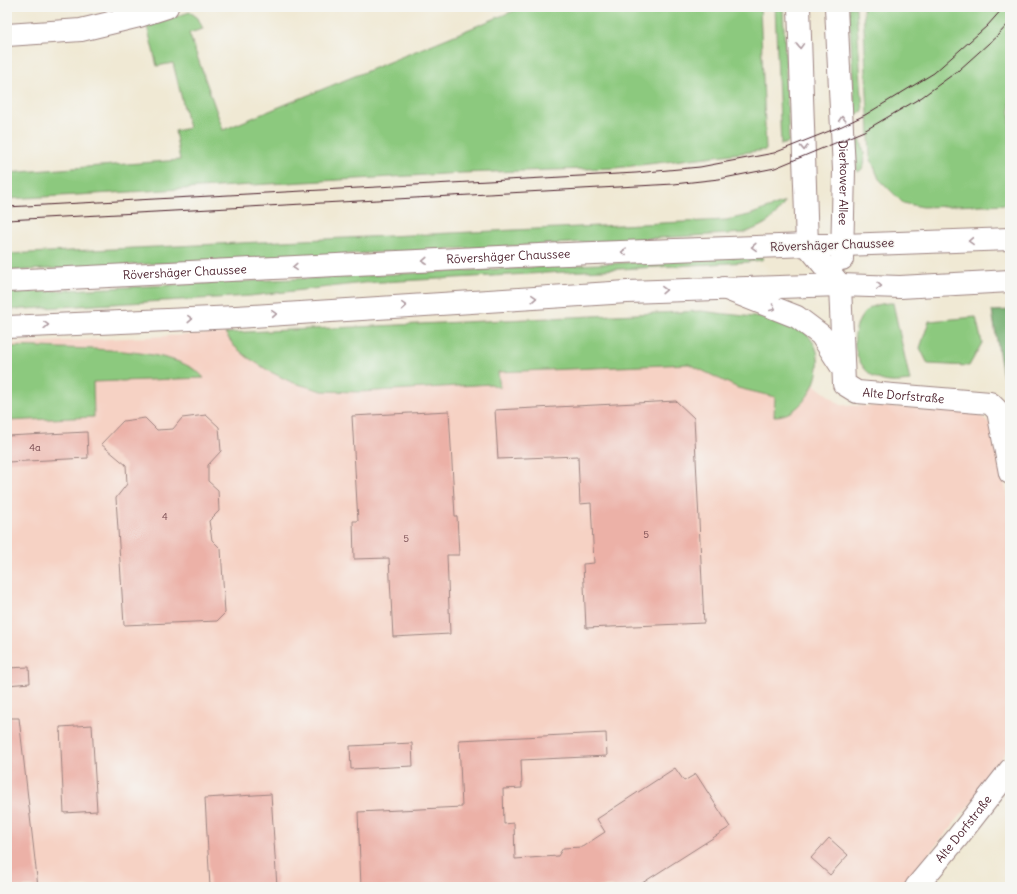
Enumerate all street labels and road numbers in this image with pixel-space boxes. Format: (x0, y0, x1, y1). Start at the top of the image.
street label: Dierkower Allee (836, 140, 852, 226)
street label: Rövershäger Chaussee (770, 235, 894, 254)
street label: Rövershäger Chaussee (446, 246, 571, 267)
street label: Rövershäger Chaussee (122, 261, 247, 282)
street label: Alte Dorfstraße (862, 384, 945, 406)
street label: Alte Dorfstraße (932, 792, 995, 865)

